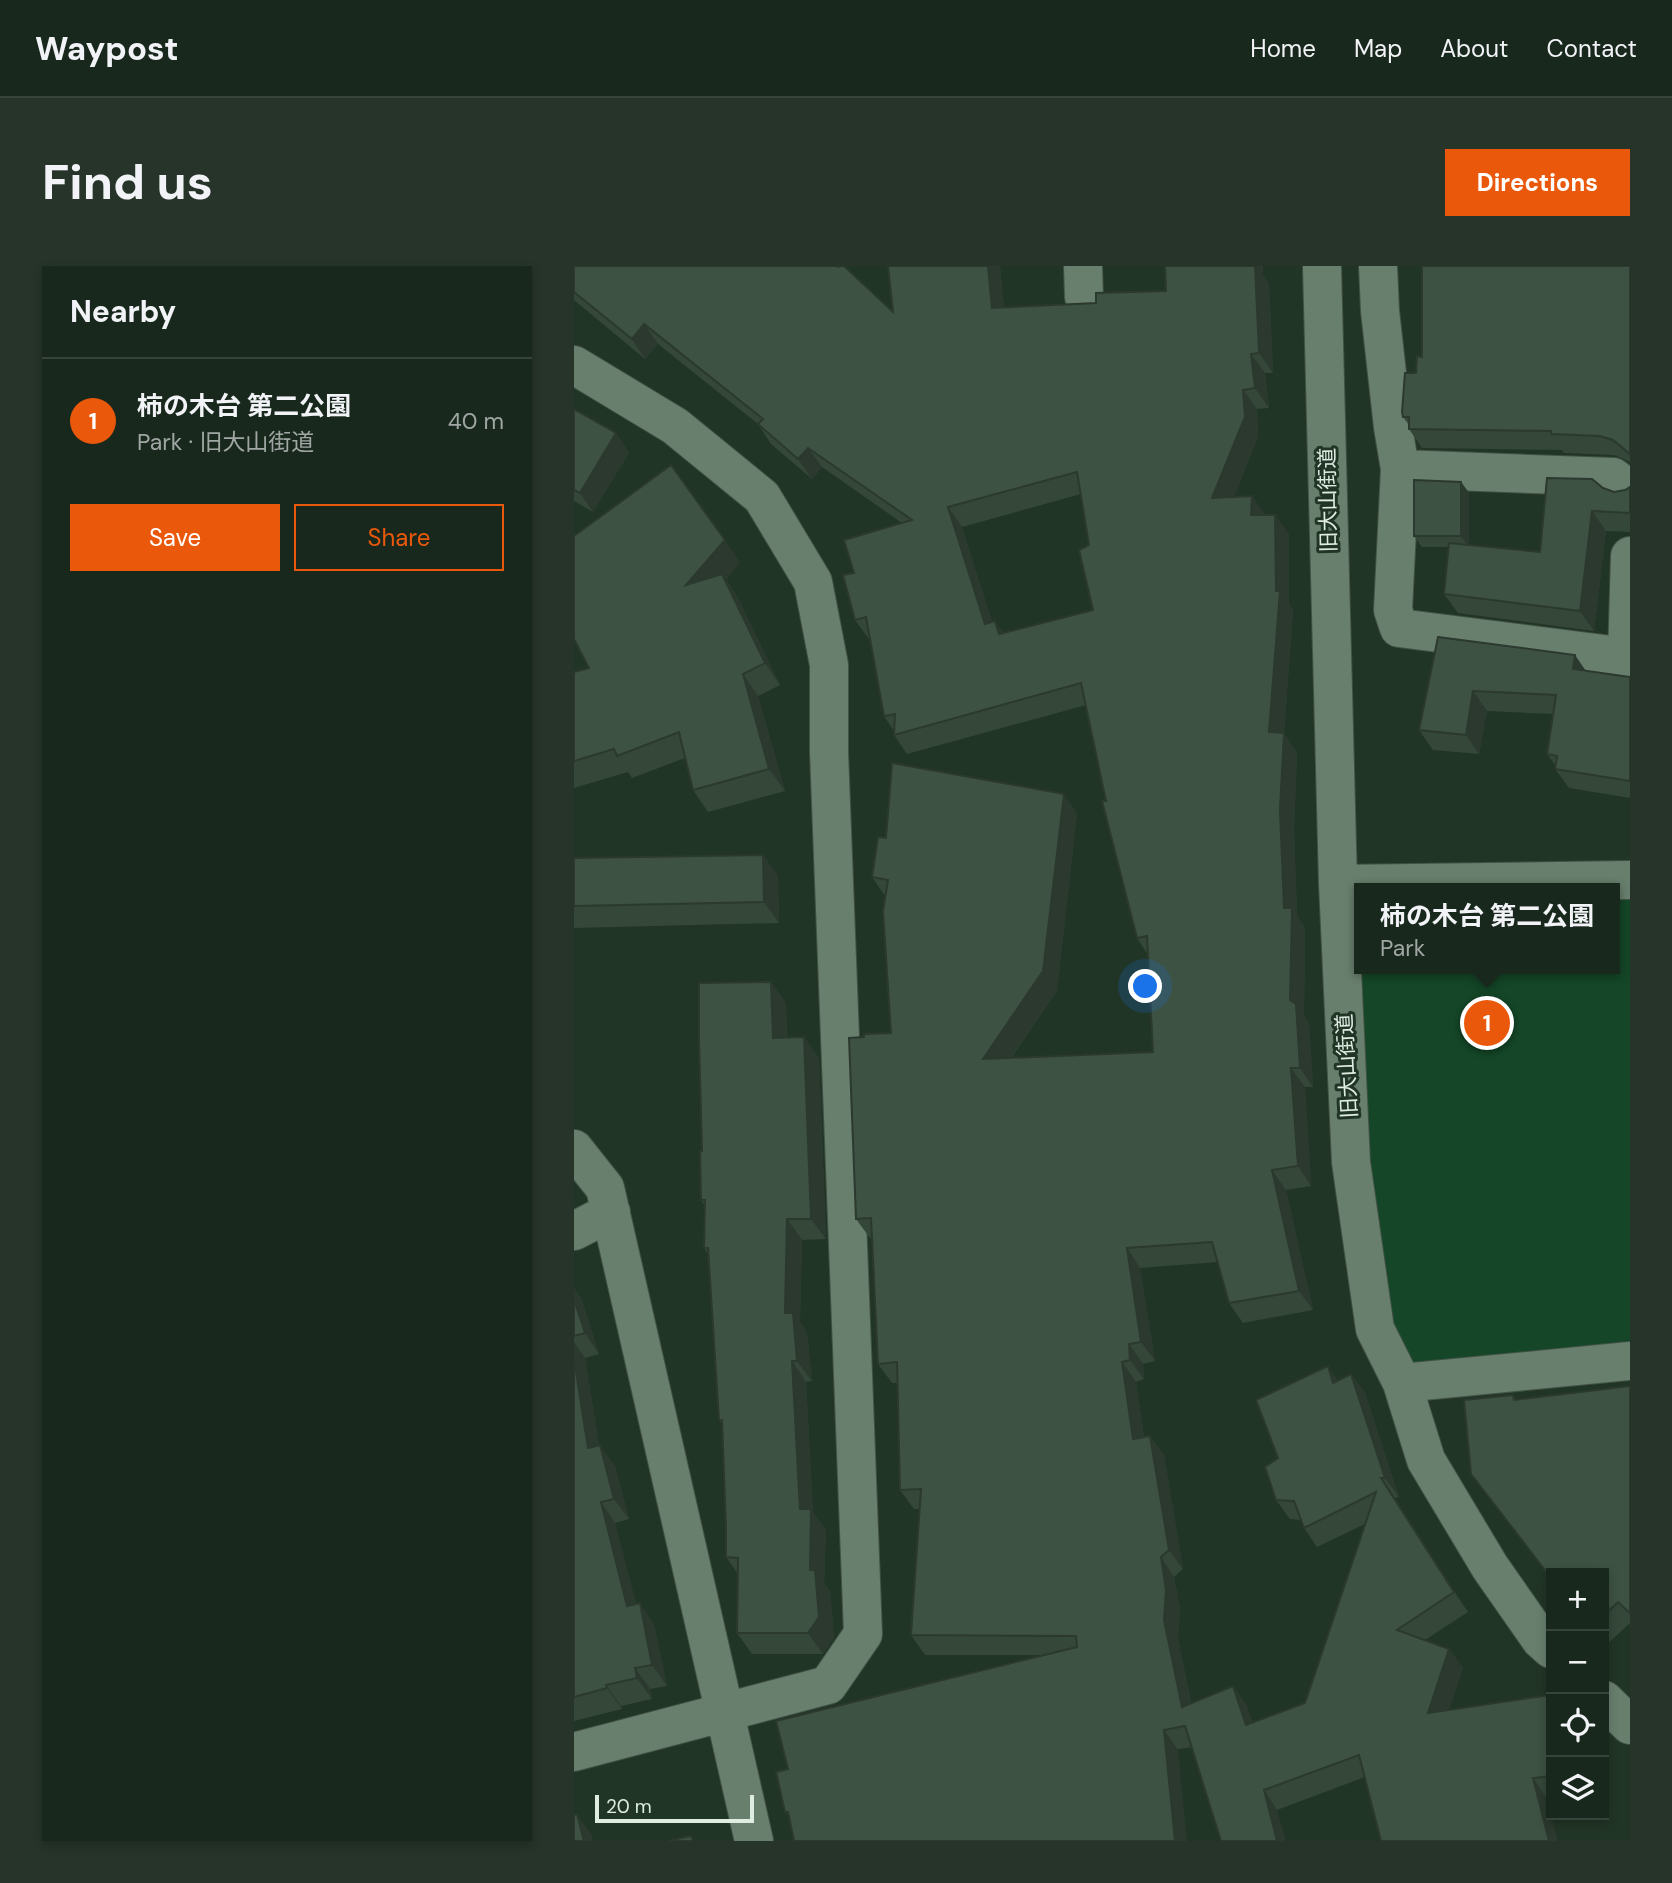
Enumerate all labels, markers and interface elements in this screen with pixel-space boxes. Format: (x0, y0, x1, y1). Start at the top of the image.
text: Waypost (35, 27, 178, 70)
text: Home (1250, 33, 1316, 64)
text: Map (1354, 33, 1402, 64)
text: About (1440, 33, 1509, 64)
text: Contact (1547, 33, 1637, 64)
button: Directions (1445, 149, 1630, 216)
text: Find us (42, 150, 213, 214)
text: Nearby (70, 292, 176, 331)
text: 柿の木台 第二公園 (137, 389, 351, 423)
text: 1 (89, 406, 97, 436)
text: 40 m (448, 406, 504, 436)
text: Park · 旧大山街道 (137, 427, 314, 457)
street label: 旧大山街道 (1313, 447, 1343, 553)
button: Save (70, 504, 280, 571)
button: Share (294, 504, 504, 571)
popup (1354, 883, 1620, 974)
text: 柿の木台 第二公園 (1380, 899, 1594, 933)
text: Park (1380, 933, 1425, 963)
your location (1128, 969, 1162, 1003)
pin: 1 (1464, 997, 1510, 1049)
street label: 旧大山街道 (1330, 1013, 1364, 1119)
map controls (1546, 1568, 1609, 1820)
button: + (1546, 1568, 1609, 1631)
button: − (1546, 1631, 1609, 1694)
button: locate (1546, 1694, 1609, 1757)
button: layers (1546, 1757, 1609, 1820)
scale bar (595, 1792, 754, 1824)
text: 20 m (606, 1794, 652, 1819)

